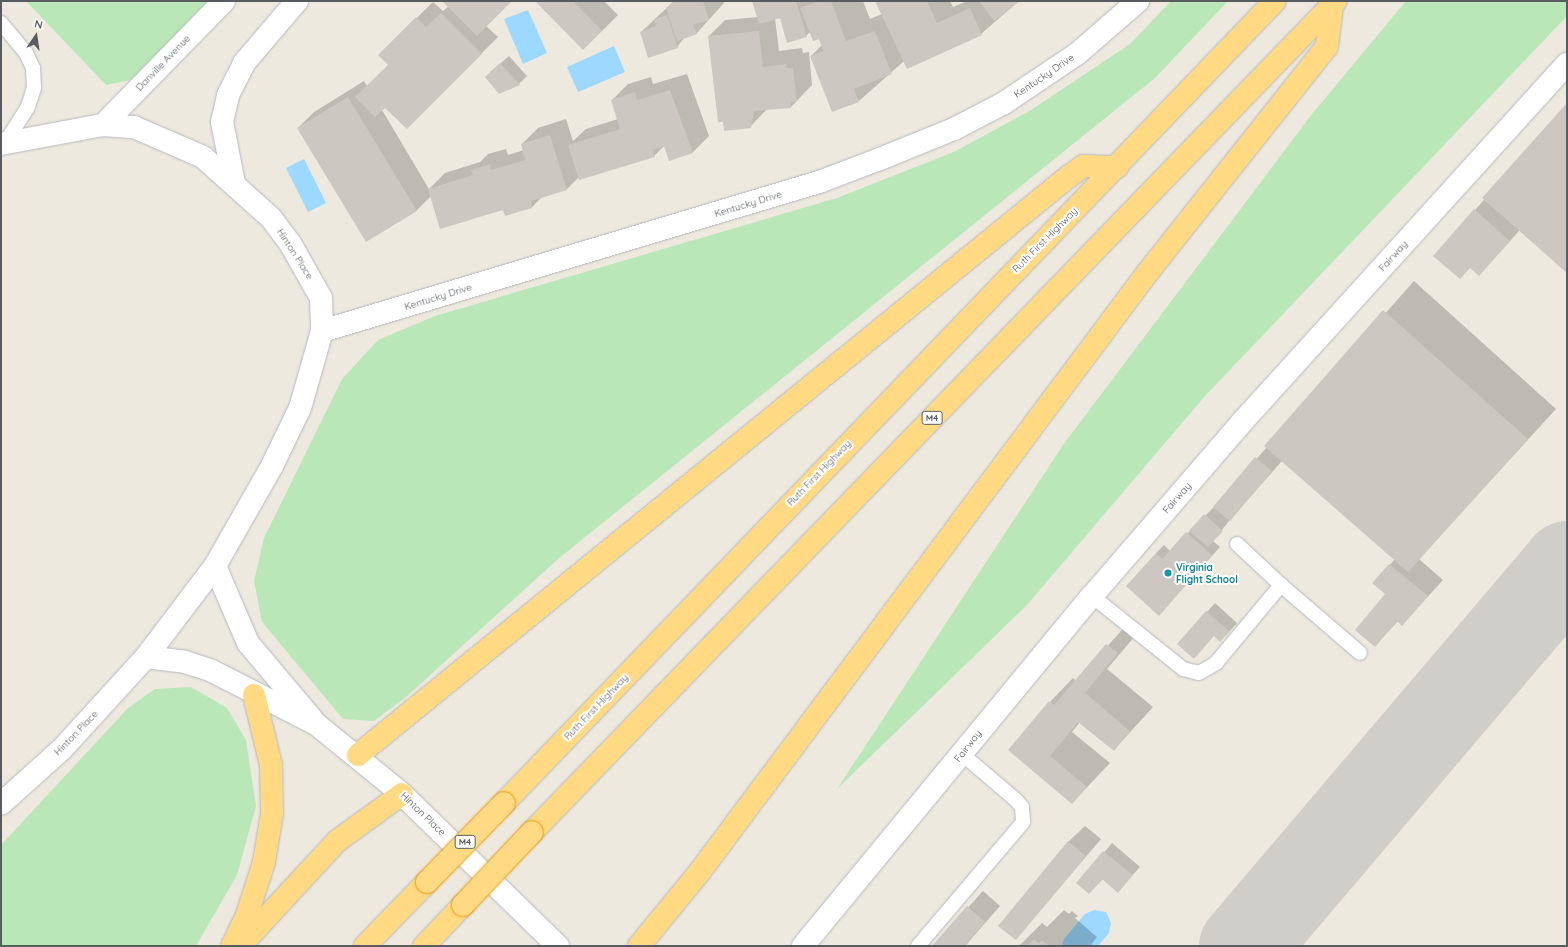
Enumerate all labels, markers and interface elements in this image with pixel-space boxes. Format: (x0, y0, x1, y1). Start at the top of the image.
north arrow (16, 16, 56, 56)
text: N (33, 17, 44, 32)
street label: Danville Avenue (133, 32, 193, 94)
street label: Kentucky Drive (1012, 51, 1076, 101)
street label: Kentucky Drive (713, 188, 783, 220)
street label: Ruth First Highway (1010, 205, 1080, 275)
street label: Hinton Place (274, 226, 316, 282)
street label: Fairway (1376, 238, 1410, 274)
street label: Kentucky Drive (403, 281, 473, 313)
road number: M4 (921, 411, 943, 425)
street label: Ruth First Highway (784, 438, 854, 508)
street label: Fairway (1160, 480, 1194, 516)
place label: Virginia Flight School (1176, 561, 1238, 584)
marker: Virginia Flight School (1163, 568, 1173, 578)
street label: Ruth First Highway (561, 672, 631, 742)
street label: Hinton Place (51, 708, 101, 758)
street label: Fairway (952, 728, 984, 764)
street label: Hinton Place (398, 789, 448, 839)
road number: M4 (454, 835, 476, 849)

